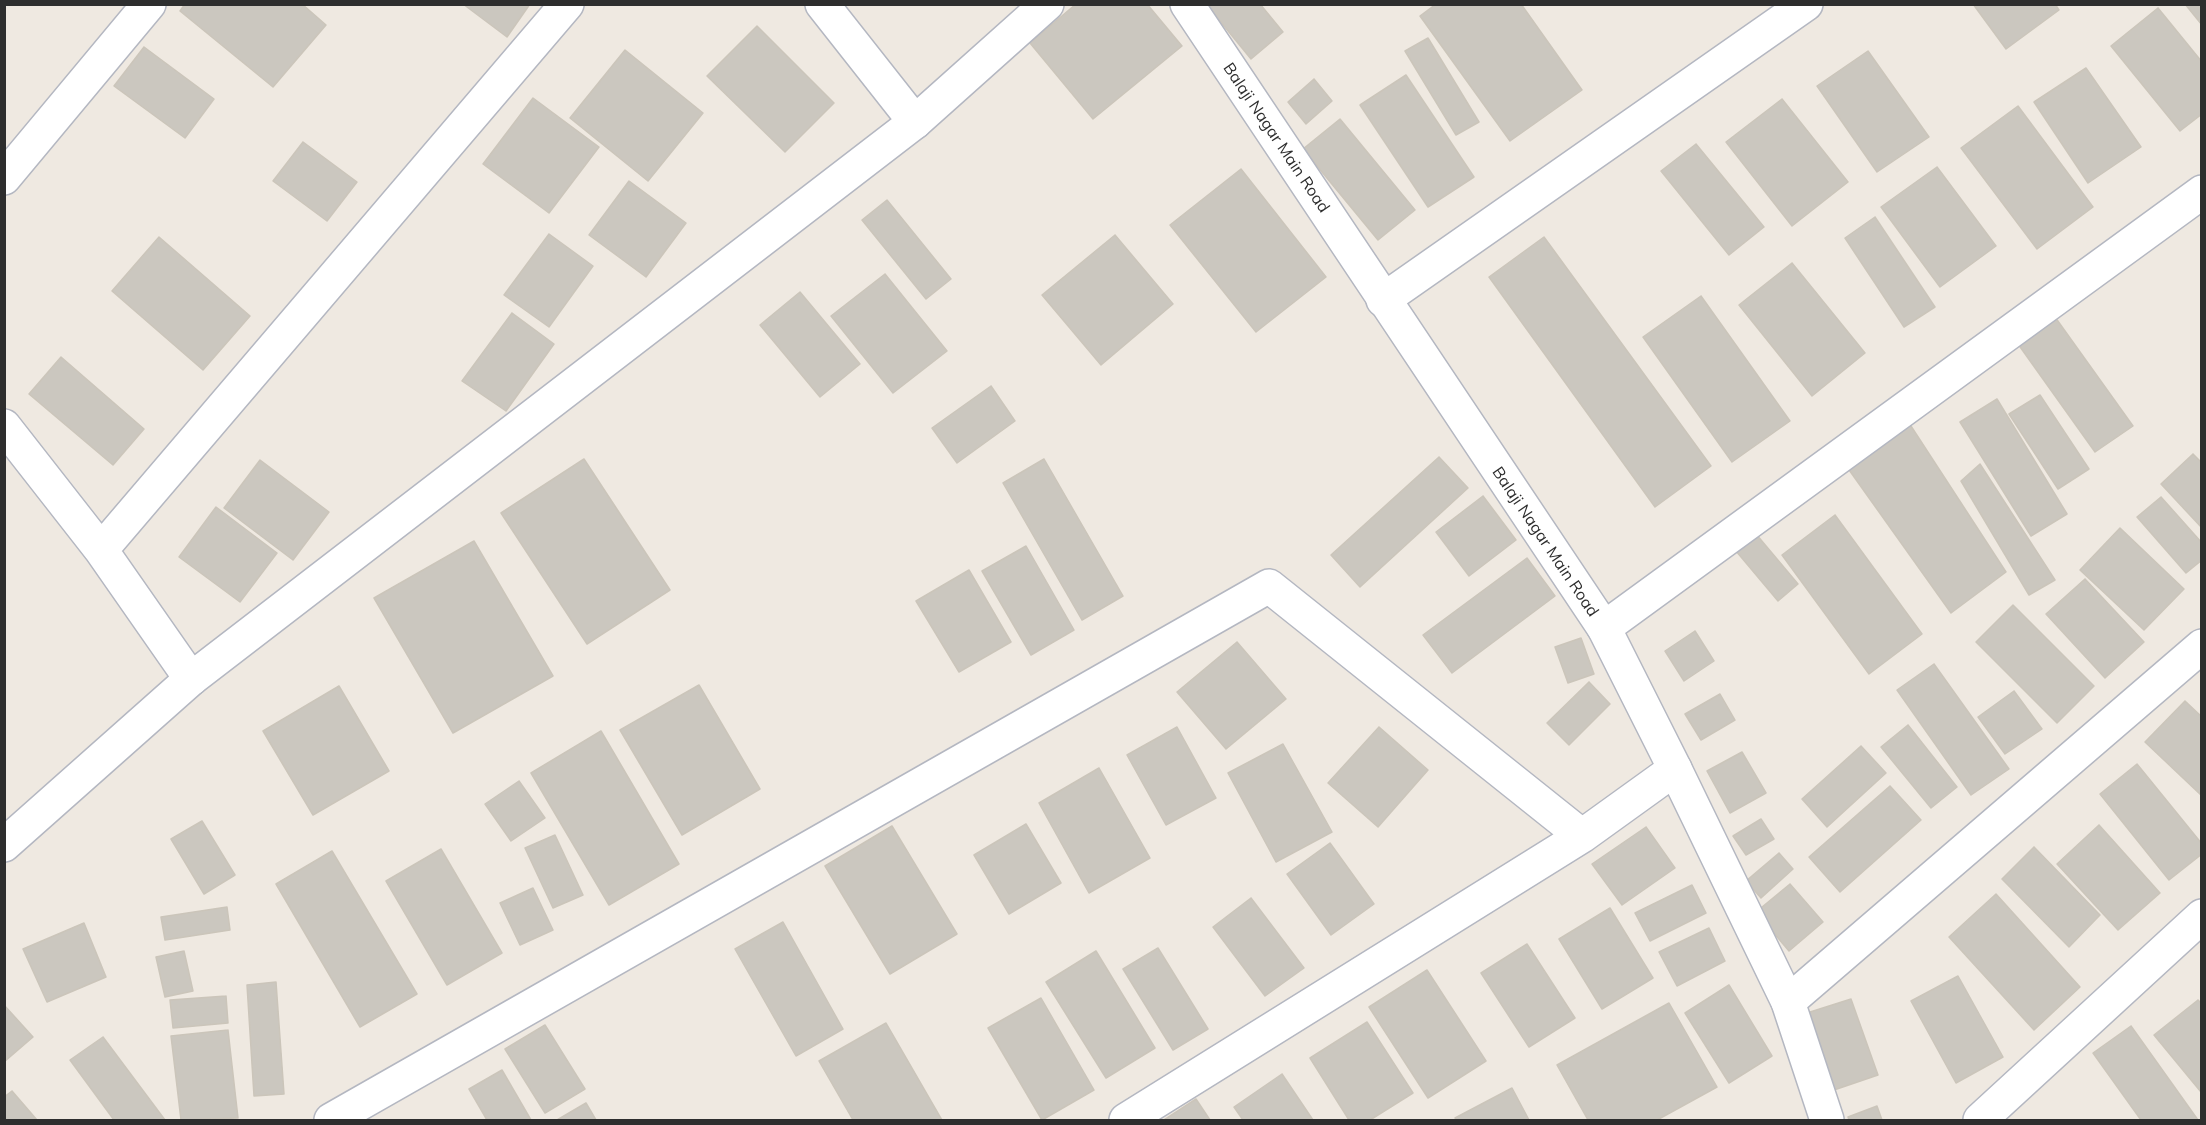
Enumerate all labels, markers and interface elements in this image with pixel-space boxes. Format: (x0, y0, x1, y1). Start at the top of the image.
street label: Balaji Nagar Main Road (1219, 60, 1333, 216)
street label: Balaji Nagar Main Road (1488, 464, 1602, 620)

